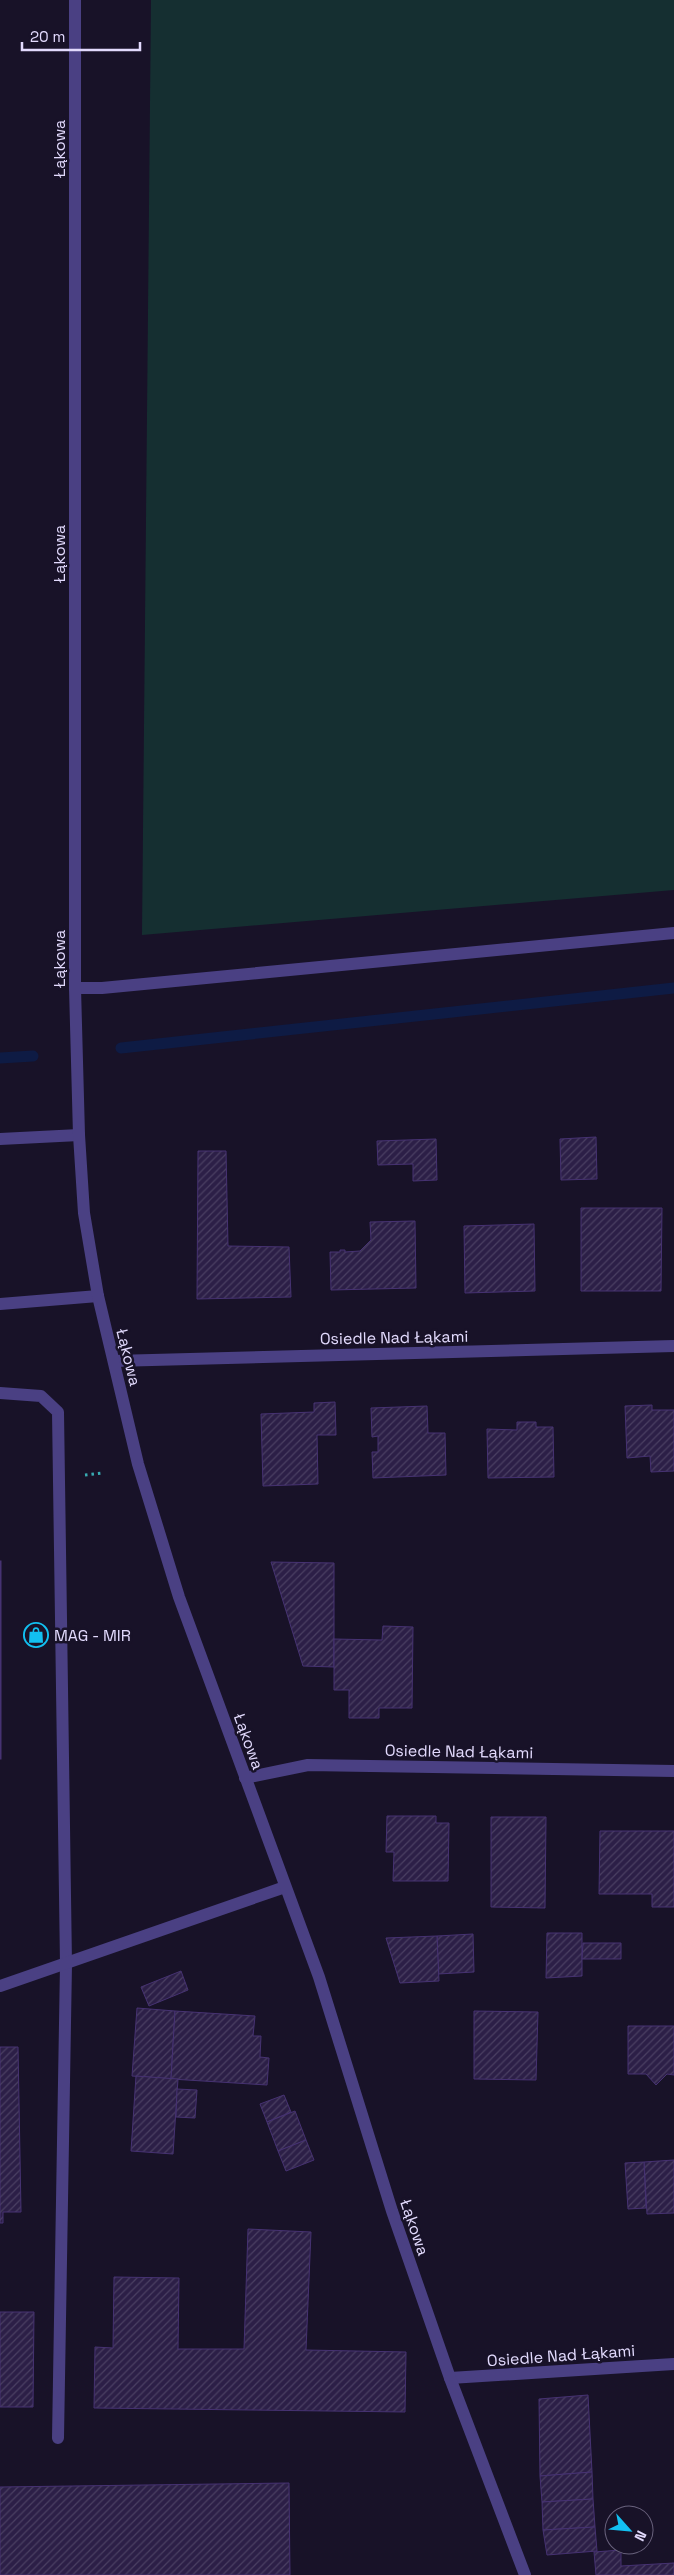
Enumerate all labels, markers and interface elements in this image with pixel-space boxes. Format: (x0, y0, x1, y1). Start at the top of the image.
scale bar (22, 20, 140, 52)
text: 20 m (30, 27, 65, 46)
street label: Łąkowa (49, 120, 70, 178)
street label: Łąkowa (49, 525, 70, 583)
street label: Łąkowa (49, 930, 70, 988)
street label: Łąkowa (111, 1326, 146, 1388)
street label: Osiedle Nad Łąkami (320, 1326, 468, 1349)
shop icon: MAG - MIR (23, 1622, 49, 1648)
place label: MAG - MIR (54, 1625, 131, 1646)
street label: Łąkowa (229, 1710, 268, 1772)
street label: Osiedle Nad Łąkami (385, 1740, 533, 1763)
street label: Łąkowa (395, 2196, 434, 2258)
street label: Osiedle Nad Łąkami (486, 2340, 636, 2371)
north arrow (604, 2505, 654, 2555)
text: N (630, 2528, 651, 2544)

